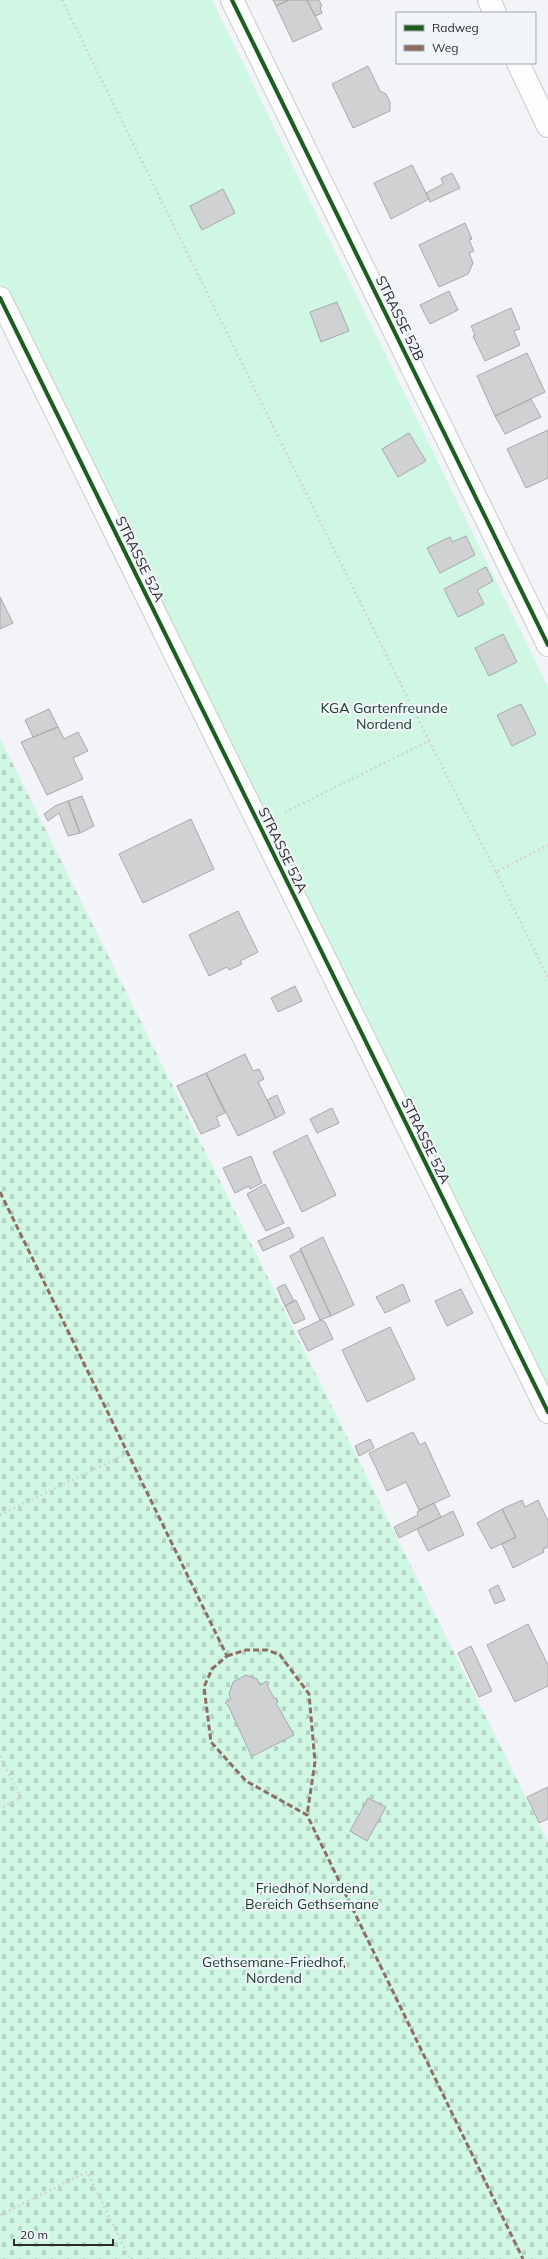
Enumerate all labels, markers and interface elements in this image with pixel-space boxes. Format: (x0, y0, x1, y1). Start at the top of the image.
legend (396, 12, 536, 64)
text: Radweg (432, 20, 479, 35)
text: Weg (432, 40, 458, 55)
street label: STRASSE 52B (372, 273, 428, 363)
street label: STRASSE 52A (111, 513, 169, 605)
park label: KGA Gartenfreunde Nordend (320, 699, 448, 733)
street label: STRASSE 52A (254, 804, 312, 896)
street label: STRASSE 52A (397, 1095, 455, 1187)
park label: Friedhof Nordend Bereich Gethsemane (245, 1879, 379, 1913)
park label: Gethsemane-Friedhof, Nordend (202, 1953, 346, 1987)
scale bar (14, 2221, 113, 2247)
text: 20 m (20, 2227, 48, 2242)

